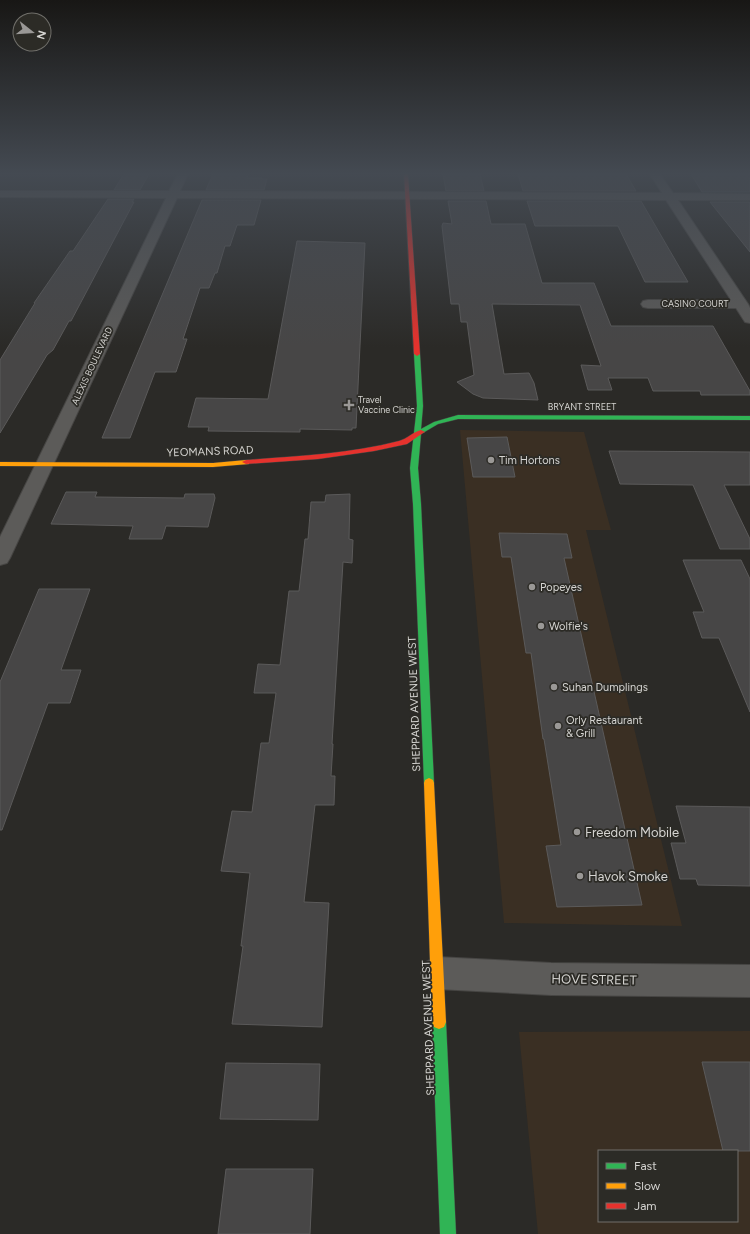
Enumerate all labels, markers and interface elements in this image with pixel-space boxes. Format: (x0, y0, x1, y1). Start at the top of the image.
north arrow (12, 12, 52, 52)
text: N (34, 29, 49, 41)
street label: CASINO COURT (661, 298, 729, 309)
street label: ALEXIS BOULEVARD (69, 325, 114, 406)
place label: Travel Vaccine Clinic (358, 394, 415, 415)
marker: Travel Vaccine Clinic (343, 399, 355, 411)
street label: BRYANT STREET (548, 401, 616, 412)
street label: YEOMANS ROAD (166, 443, 254, 460)
place label: Tim Hortons (499, 454, 560, 467)
marker: Tim Hortons (486, 455, 496, 465)
place label: Popeyes (540, 581, 582, 594)
marker: Popeyes (527, 582, 537, 592)
place label: Wolfie's (549, 620, 588, 633)
marker: Wolfie's (536, 621, 546, 631)
street label: SHEPPARD AVENUE WEST (406, 636, 423, 772)
place label: Suhan Dumplings (562, 681, 648, 694)
marker: Suhan Dumplings (549, 682, 559, 692)
place label: Orly Restaurant & Grill (566, 714, 643, 740)
marker: Orly Restaurant & Grill (553, 721, 563, 731)
place label: Freedom Mobile (585, 825, 679, 840)
marker: Freedom Mobile (572, 827, 582, 837)
place label: Havok Smoke (588, 869, 668, 884)
marker: Havok Smoke (575, 871, 585, 881)
street label: SHEPPARD AVENUE WEST (420, 960, 437, 1096)
street label: HOVE STREET (551, 971, 638, 988)
legend (598, 1150, 738, 1222)
text: Fast (634, 1159, 657, 1173)
text: Slow (634, 1179, 661, 1193)
text: Jam (634, 1199, 657, 1213)

